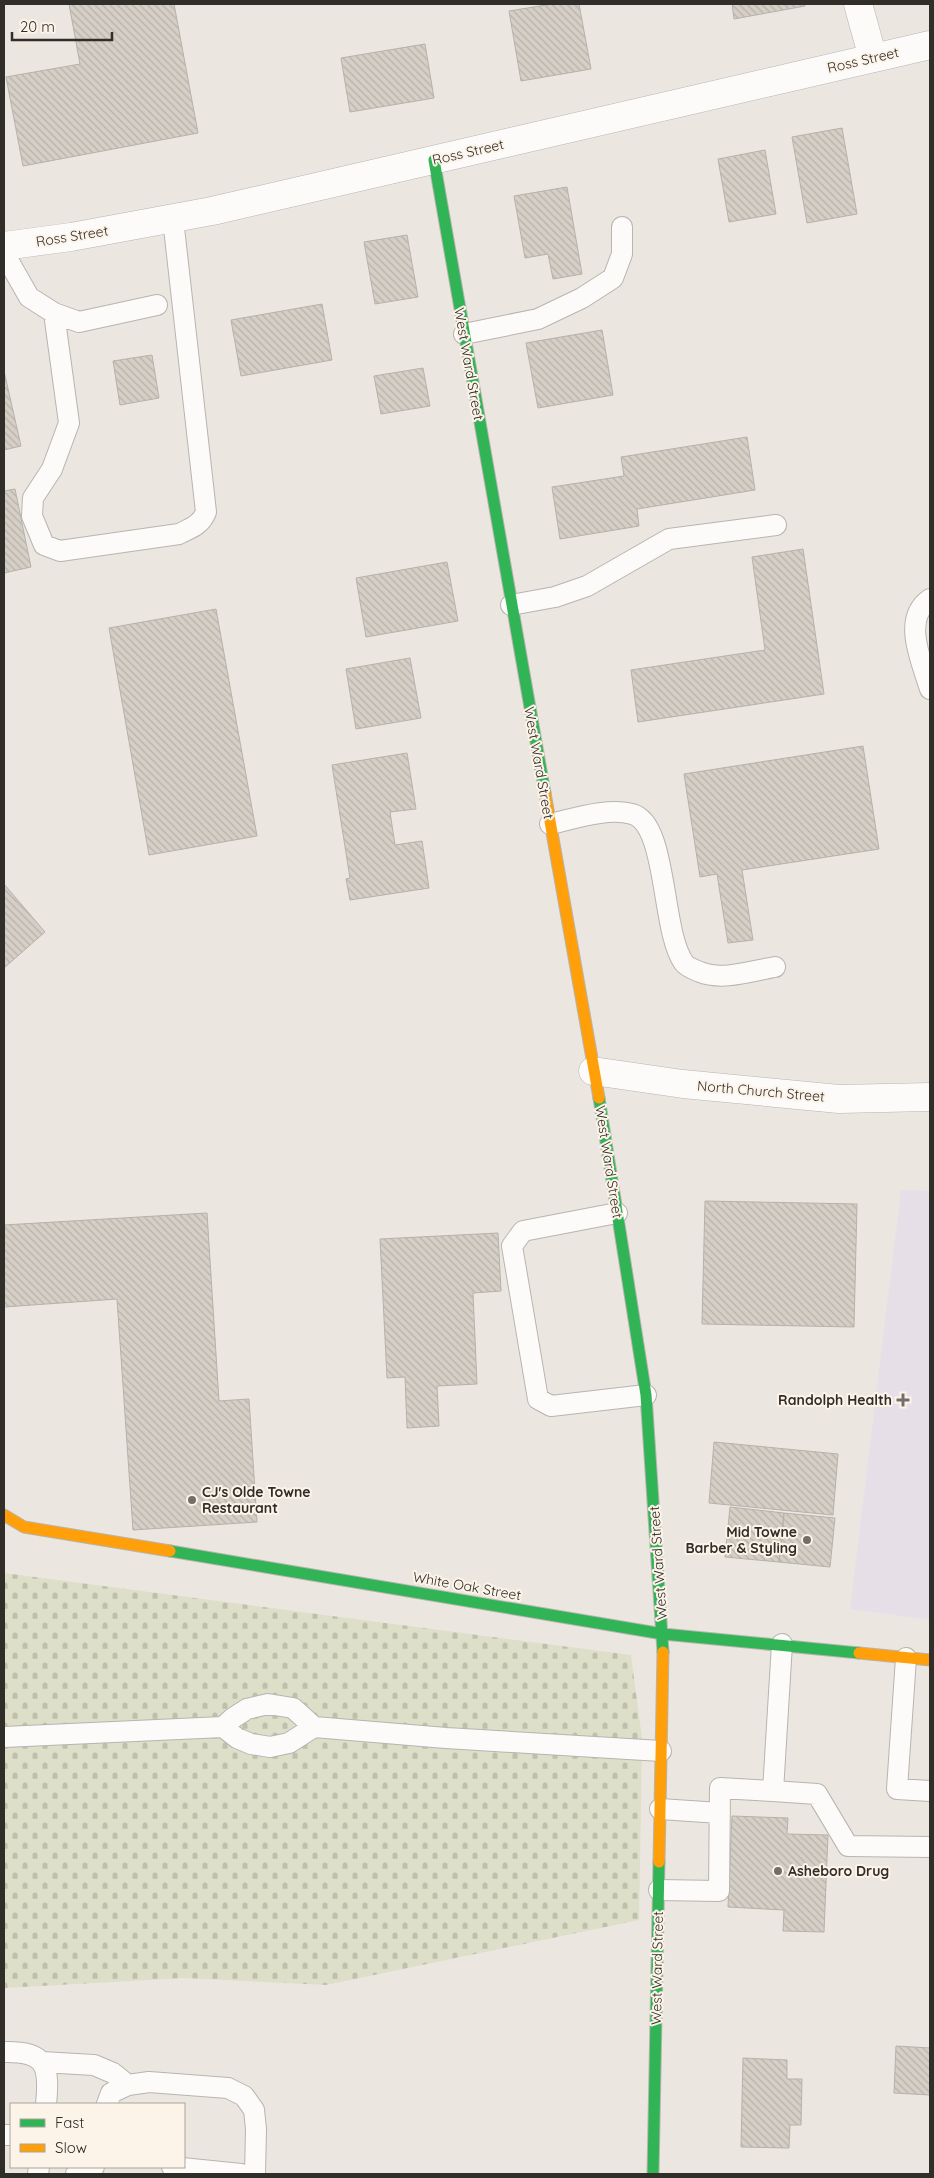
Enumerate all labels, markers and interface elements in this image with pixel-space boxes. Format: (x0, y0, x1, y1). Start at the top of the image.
scale bar (12, 10, 112, 42)
text: 20 m (20, 17, 55, 36)
street label: Ross Street (825, 43, 901, 77)
street label: Ross Street (430, 135, 506, 169)
street label: Ross Street (35, 221, 110, 251)
street label: West Ward Street (450, 306, 488, 422)
street label: West Ward Street (520, 705, 558, 821)
street label: North Church Street (696, 1076, 826, 1106)
street label: West Ward Street (591, 1104, 627, 1220)
place label: Randolph Health (778, 1391, 892, 1409)
marker: Randolph Health (896, 1393, 910, 1407)
place label: CJ's Olde Towne Restaurant (202, 1483, 311, 1517)
marker: CJ's Olde Towne Restaurant (186, 1494, 198, 1506)
street label: West Ward Street (645, 1505, 671, 1620)
place label: Mid Towne Barber & Styling (685, 1523, 797, 1557)
marker: Mid Towne Barber & Styling (801, 1534, 813, 1546)
street label: White Oak Street (411, 1568, 523, 1604)
place label: Asheboro Drug (788, 1862, 889, 1880)
marker: Asheboro Drug (772, 1865, 784, 1877)
street label: West Ward Street (647, 1911, 667, 2025)
legend (10, 2103, 185, 2168)
text: Fast (55, 2113, 84, 2132)
text: Slow (55, 2138, 87, 2157)

